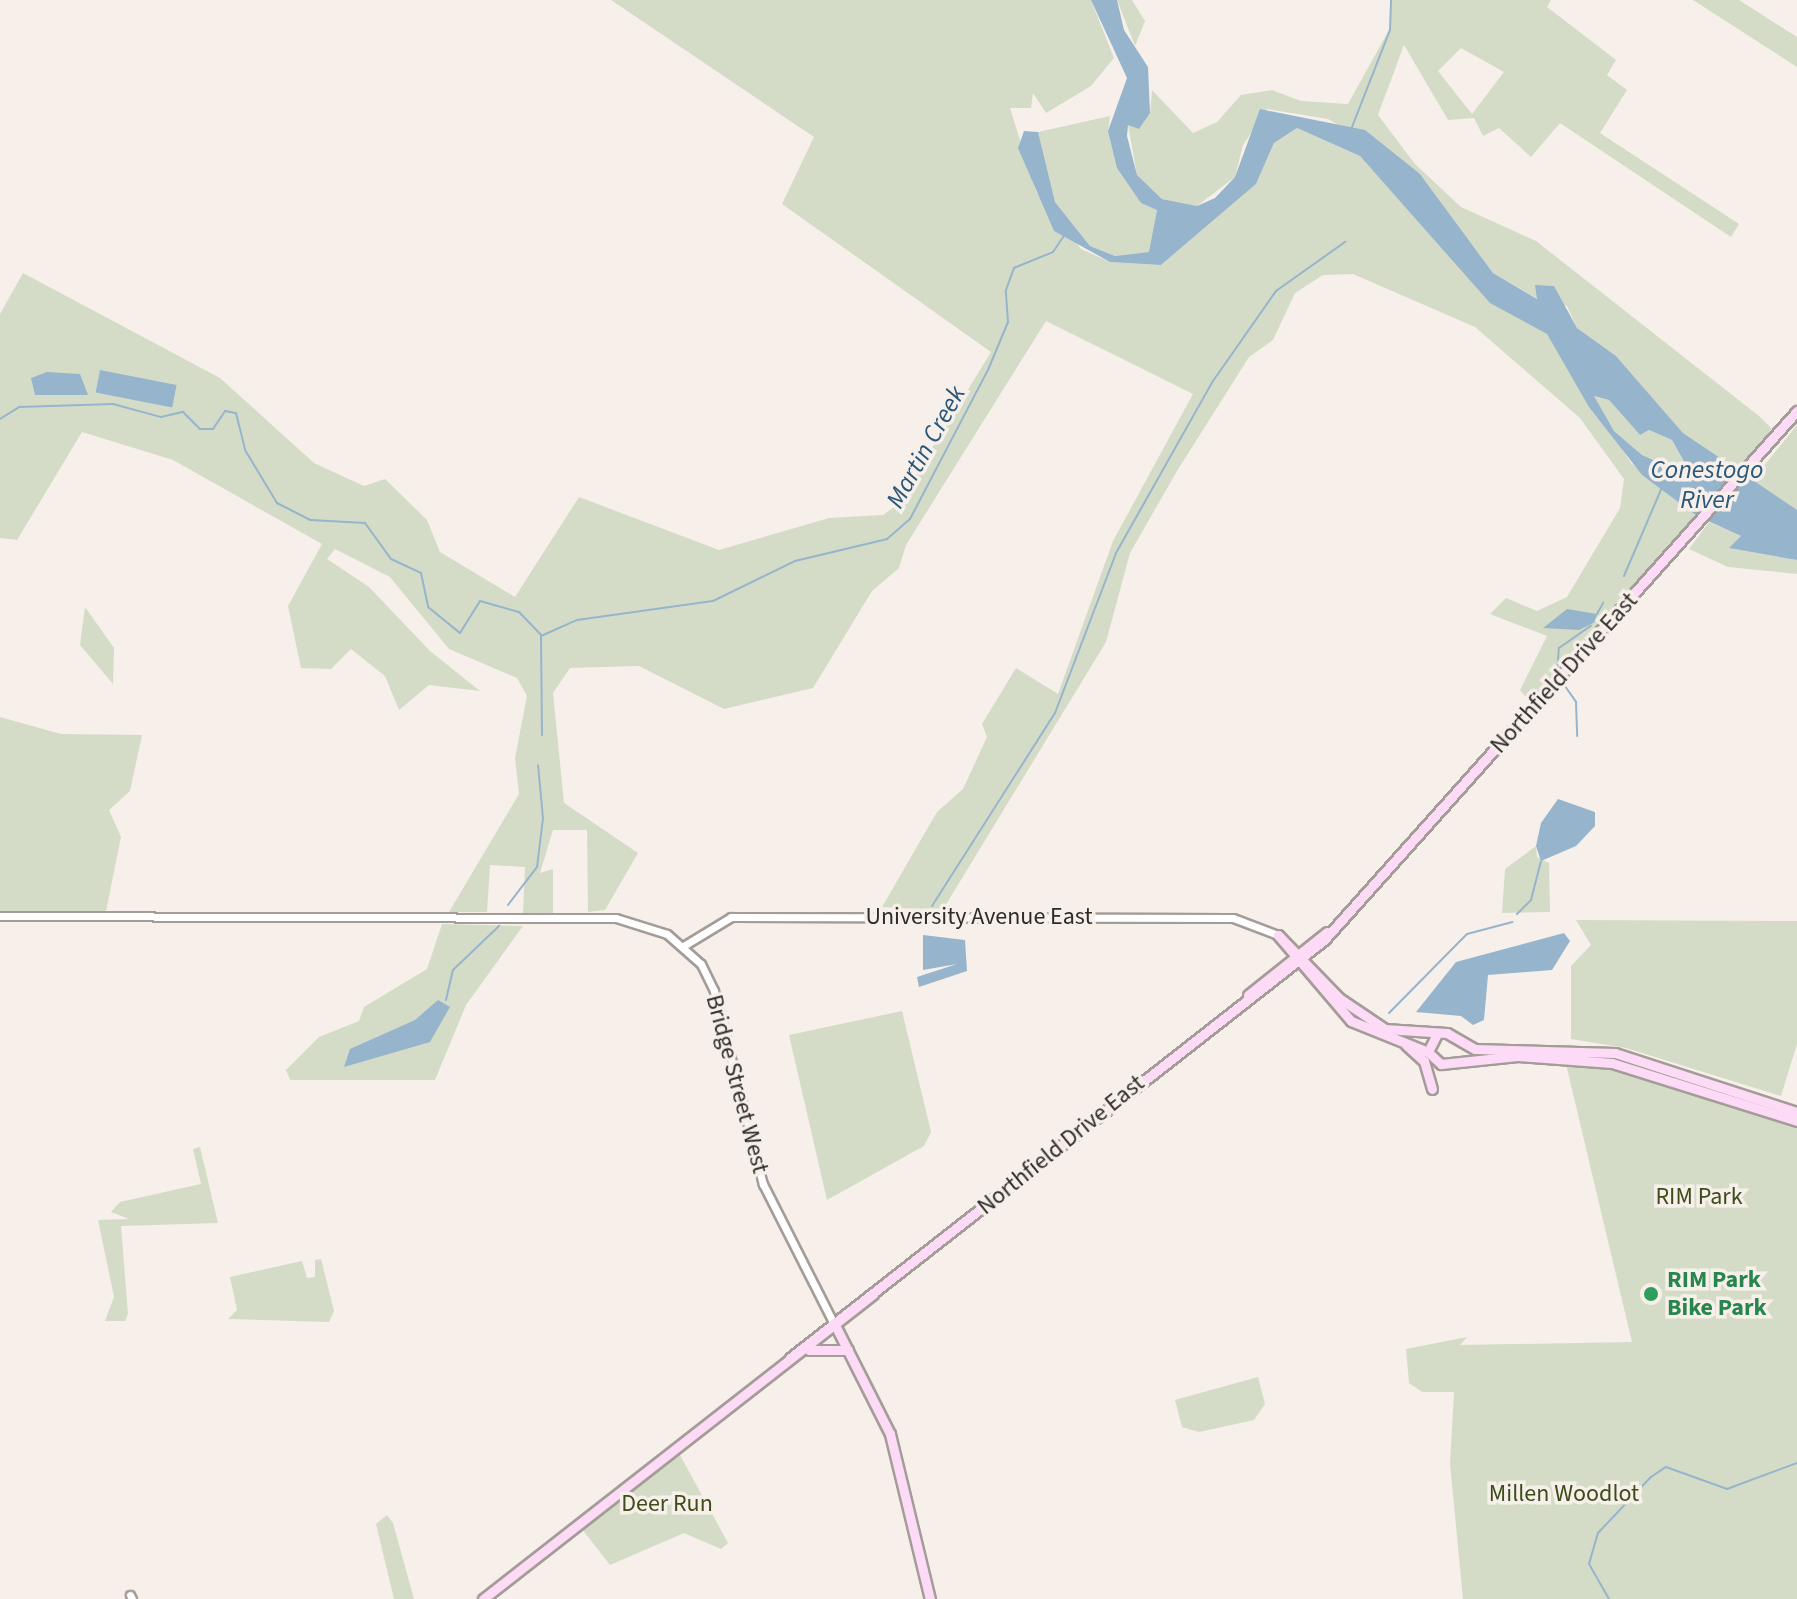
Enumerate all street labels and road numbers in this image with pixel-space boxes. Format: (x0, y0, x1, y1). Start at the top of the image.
street label: Northfield Drive East (1484, 587, 1644, 759)
street label: University Avenue East (865, 903, 1093, 931)
street label: Bridge Street West (699, 992, 775, 1176)
street label: Northfield Drive East (972, 1069, 1150, 1221)

